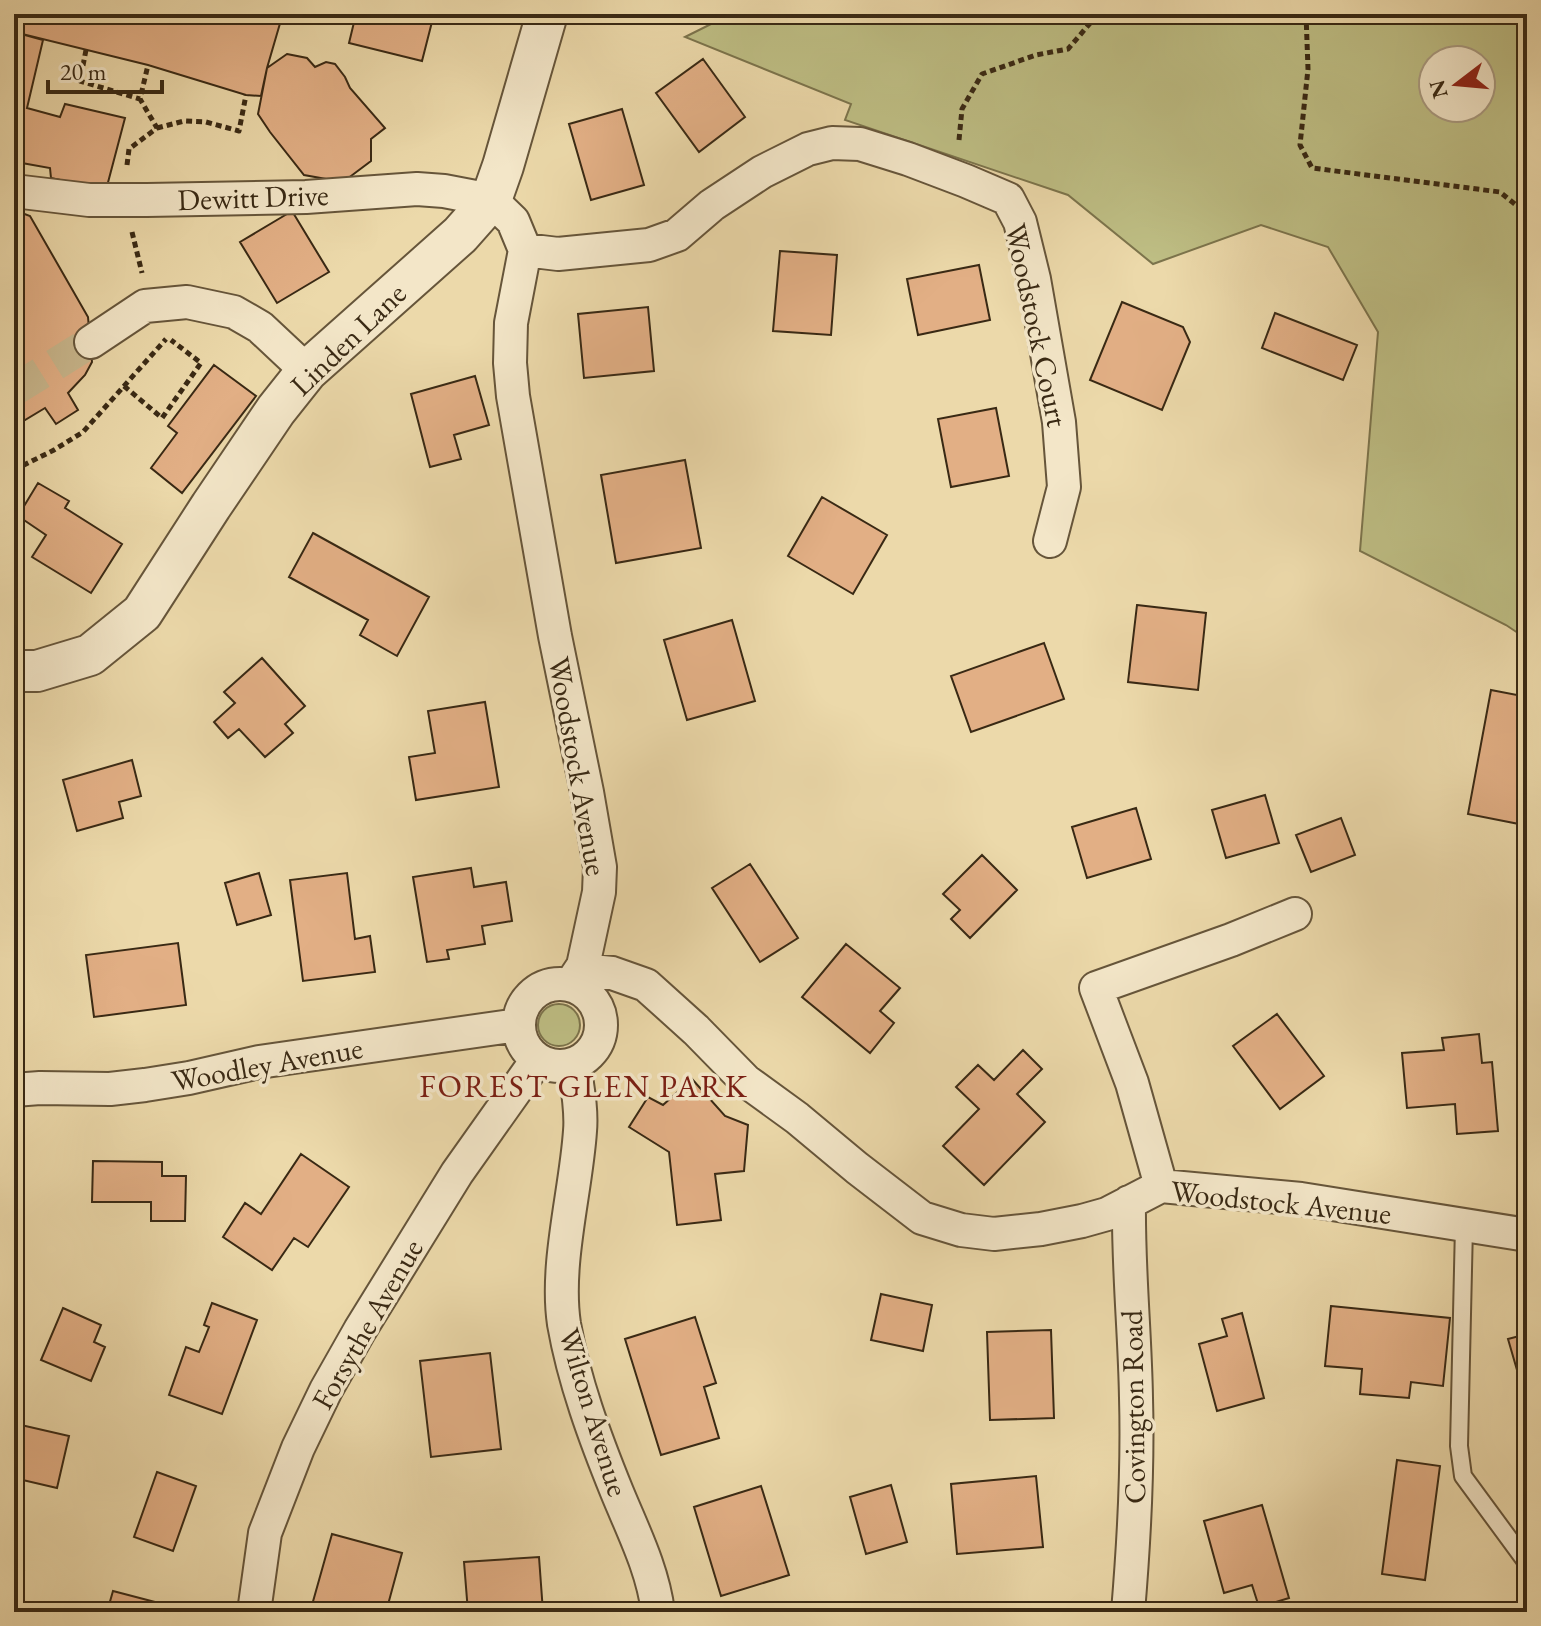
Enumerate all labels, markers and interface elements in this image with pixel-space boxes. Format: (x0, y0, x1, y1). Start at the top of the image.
scale bar (48, 44, 162, 94)
north arrow (1417, 44, 1497, 124)
text: 20 m (60, 56, 107, 87)
text: N (1422, 77, 1455, 102)
street label: Dewitt Drive (177, 175, 329, 219)
street label: Woodstock Court (996, 220, 1078, 431)
street label: Linden Lane (282, 274, 414, 404)
street label: Woodstock Avenue (540, 653, 616, 879)
street label: Woodley Avenue (168, 1028, 366, 1100)
district label: FOREST GLEN PARK (419, 1065, 749, 1107)
street label: Woodstock Avenue (1169, 1171, 1393, 1233)
street label: Forsythe Avenue (302, 1232, 432, 1416)
street label: Covington Road (1112, 1309, 1154, 1504)
street label: Wilton Avenue (550, 1323, 638, 1501)

